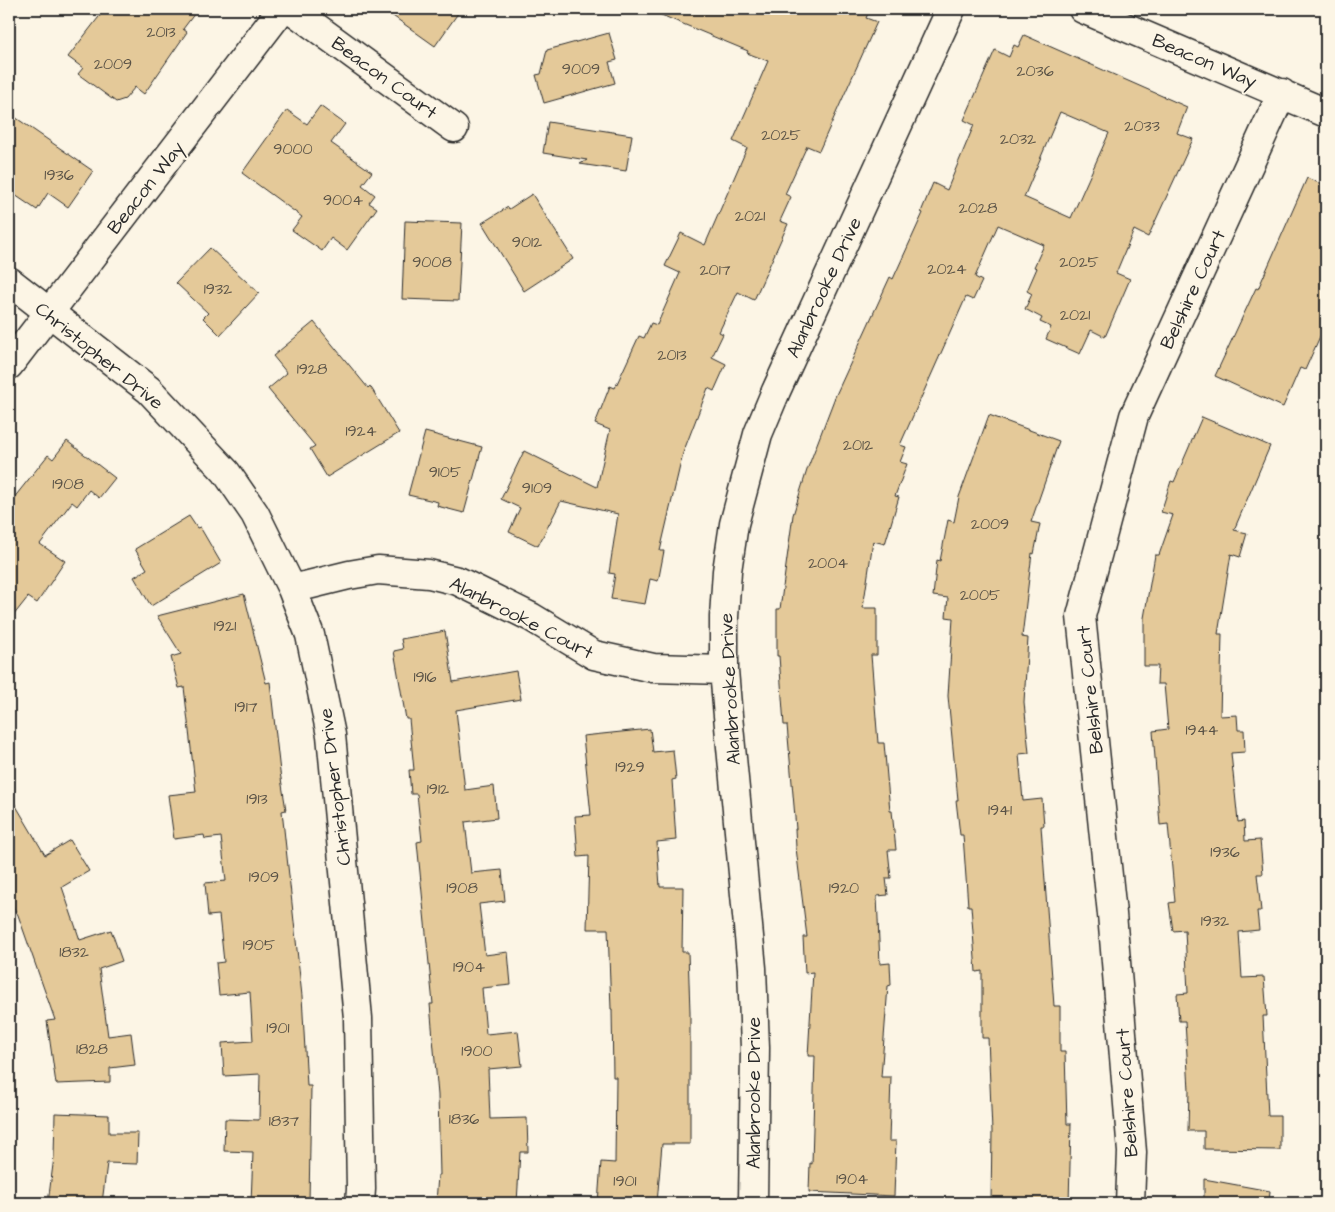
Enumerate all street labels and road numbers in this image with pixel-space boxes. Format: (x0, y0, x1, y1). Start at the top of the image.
street label: Beacon Way (1148, 27, 1261, 97)
street label: Beacon Court (326, 30, 443, 126)
street label: Beacon Way (101, 135, 192, 241)
street label: Alanbrooke Drive (780, 213, 869, 362)
street label: Belshire Court (1154, 225, 1233, 354)
street label: Christopher Drive (29, 296, 169, 416)
street label: Alanbrooke Court (445, 570, 598, 666)
street label: Alanbrooke Drive (713, 612, 748, 766)
street label: Belshire Court (1070, 624, 1111, 755)
street label: Christopher Drive (312, 707, 359, 867)
street label: Alanbrooke Drive (741, 1017, 768, 1169)
street label: Belshire Court (1110, 1027, 1145, 1158)

